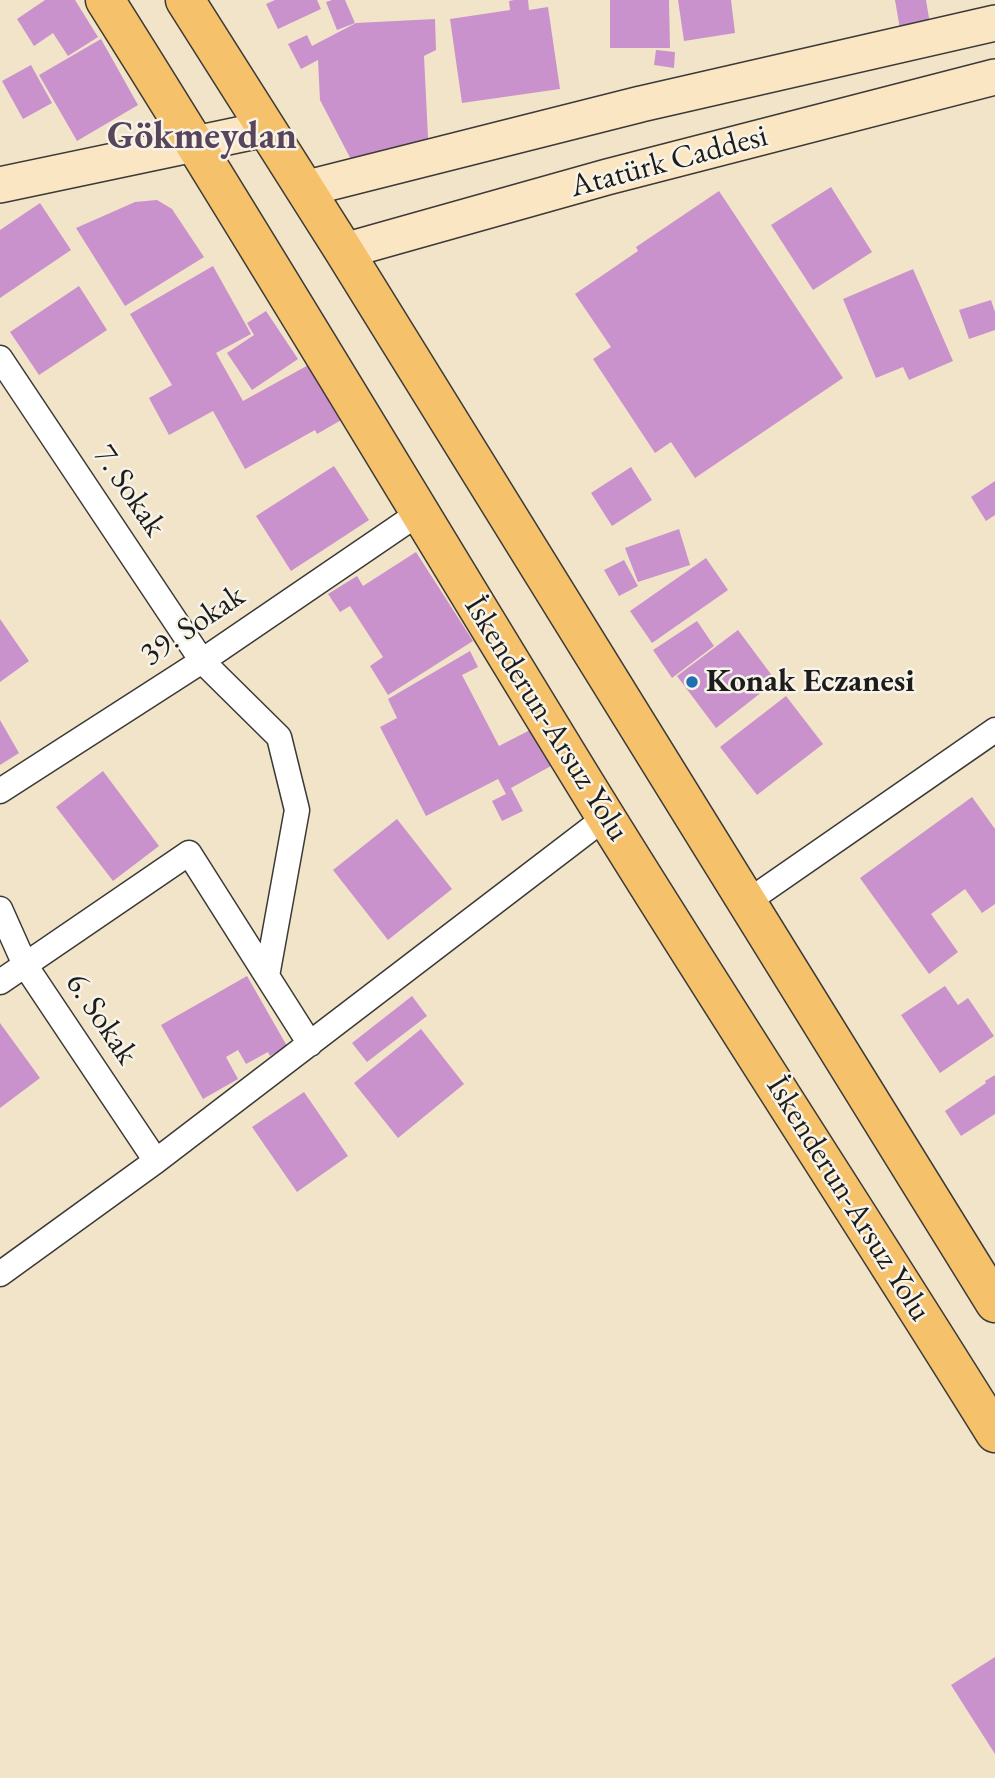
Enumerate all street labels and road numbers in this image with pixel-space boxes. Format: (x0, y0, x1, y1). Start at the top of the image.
street label: Atatürk Caddesi (566, 117, 772, 207)
street label: 7. Sokak (85, 438, 173, 544)
street label: 39. Sokak (134, 577, 252, 675)
street label: İskenderun-Arsuz Yolu (455, 590, 637, 848)
street label: 6. Sokak (57, 966, 145, 1072)
street label: İskenderun-Arsuz Yolu (757, 1070, 939, 1328)

